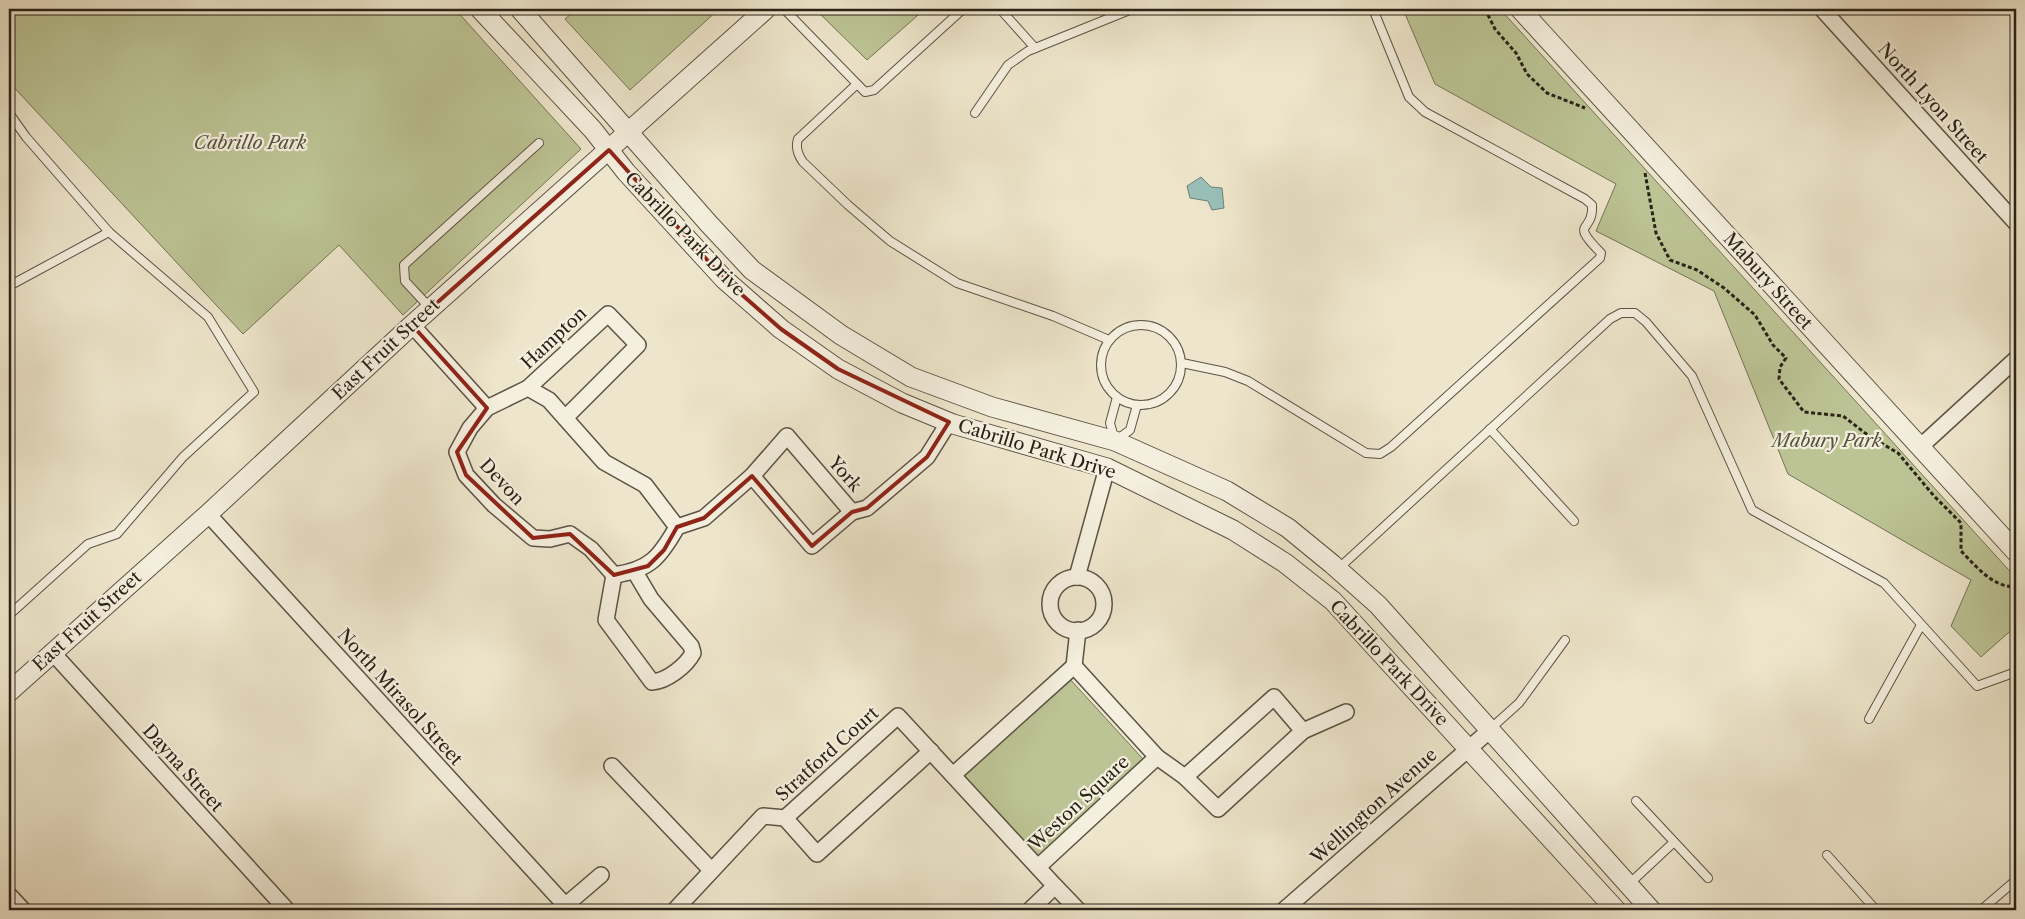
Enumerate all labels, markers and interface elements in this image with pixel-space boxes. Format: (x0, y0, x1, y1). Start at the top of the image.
street label: North Lyon Street (1873, 38, 1993, 168)
park label: Cabrillo Park (194, 132, 307, 154)
street label: Cabrillo Park Drive (620, 167, 750, 301)
street label: Mabury Street (1719, 228, 1818, 334)
street label: East Fruit Street (328, 293, 445, 404)
street label: Hampton (517, 302, 591, 374)
street label: Cabrillo Park Drive (955, 414, 1119, 484)
park label: Mabury Park (1770, 430, 1882, 452)
street label: York (823, 451, 867, 497)
street label: Devon (475, 454, 529, 510)
street label: East Fruit Street (28, 566, 146, 676)
street label: Cabrillo Park Drive (1325, 595, 1453, 731)
street label: North Mirasol Street (333, 624, 468, 770)
street label: Stratford Court (771, 702, 883, 806)
street label: Dayna Street (138, 720, 228, 817)
street label: Wellington Avenue (1306, 744, 1442, 869)
street label: Weston Square (1024, 751, 1134, 856)

